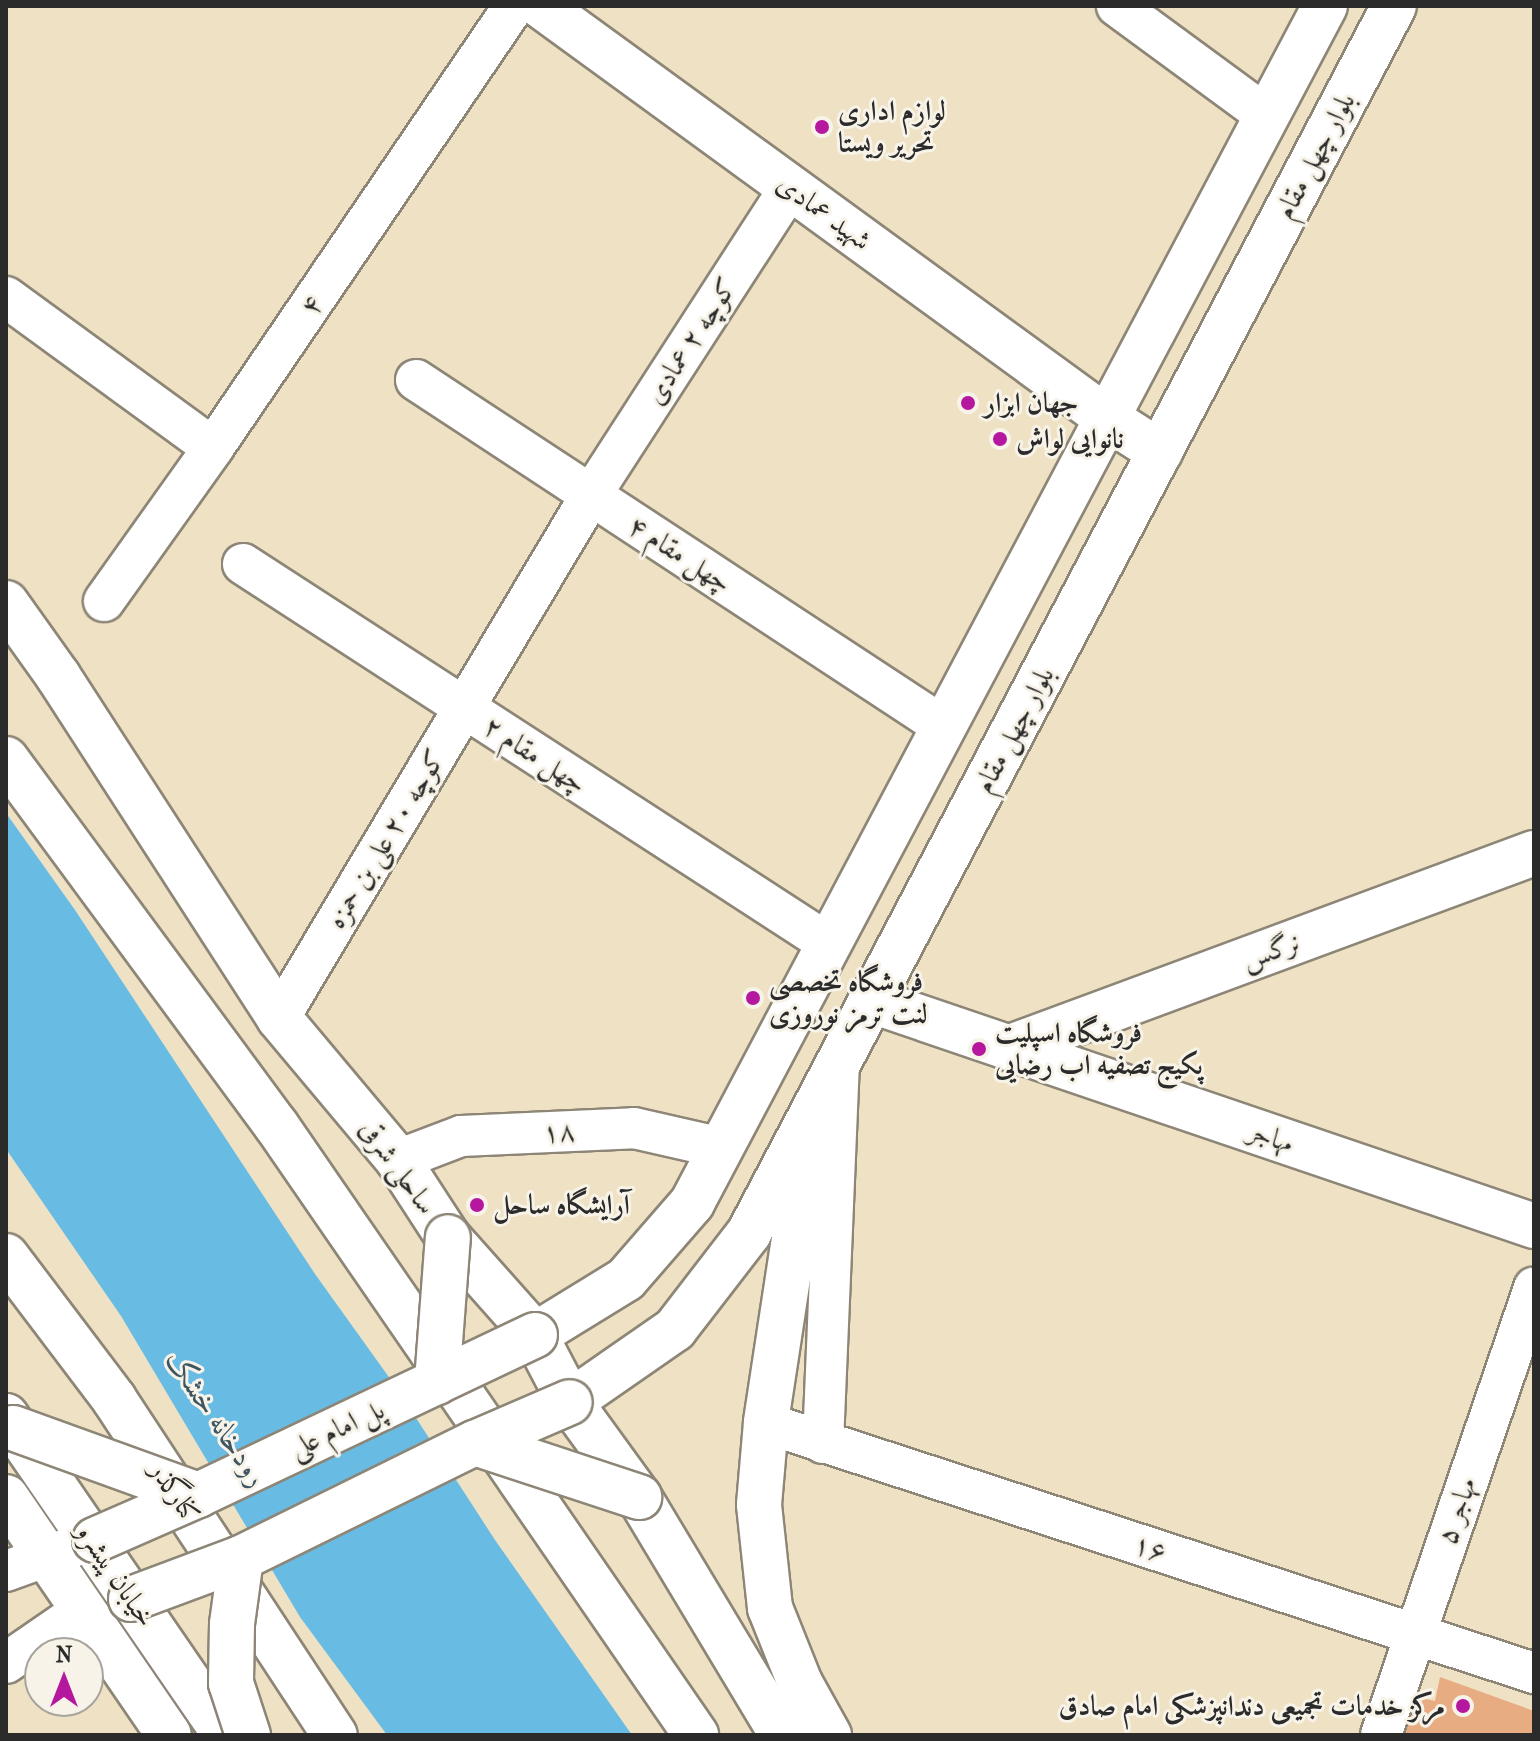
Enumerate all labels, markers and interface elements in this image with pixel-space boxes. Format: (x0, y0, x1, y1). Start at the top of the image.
street label: بلوار چهل مقام (1268, 87, 1362, 225)
place label: لوازم اداری تحریر ویستا (838, 94, 946, 160)
marker: لوازم اداری تحریر ویستا (813, 118, 831, 136)
street label: شهید عمادی (770, 166, 878, 258)
street label: کوچه ۲ عمادی (638, 271, 744, 411)
street label: ۴ (292, 289, 330, 321)
place label: جهان ابزار (984, 386, 1079, 420)
marker: جهان ابزار (959, 394, 977, 412)
place label: نانوایی لواش (1016, 422, 1124, 456)
marker: نانوایی لواش (991, 430, 1009, 448)
street label: چهل مقام ۴ (622, 508, 738, 600)
street label: بلوار چهل مقام (967, 661, 1061, 799)
street label: چهل مقام ۲ (477, 709, 593, 801)
street label: کوچه ۲۰ علی بن حمزه (319, 743, 453, 935)
street label: نرگس (1237, 925, 1305, 977)
place label: فروشگاه تخصصی لنت ترمز نوروزی (769, 965, 928, 1031)
marker: فروشگاه تخصصی لنت ترمز نوروزی (744, 989, 762, 1007)
place label: فروشگاه اسپلیت پکیج تصفیه اب رضایی (995, 1016, 1203, 1082)
marker: فروشگاه اسپلیت پکیج تصفیه اب رضایی (970, 1040, 988, 1058)
street label: ساحلی شرقی (352, 1113, 444, 1221)
street label: ۱۸ (542, 1114, 576, 1150)
street label: مهاجر (1244, 1114, 1298, 1160)
place label: آرایشگاه ساحل (493, 1188, 630, 1222)
marker: آرایشگاه ساحل (468, 1196, 486, 1214)
water label: رودخانه خشک (157, 1344, 275, 1494)
street label: پل امام علی (284, 1392, 390, 1466)
street label: کنارگذر (143, 1455, 207, 1529)
street label: ۵ مهاجر (1430, 1473, 1484, 1549)
street label: خیابان پیشرو (69, 1517, 163, 1633)
street label: ۱۶ (1129, 1527, 1171, 1569)
north arrow (24, 1637, 104, 1717)
text: N (56, 1642, 72, 1668)
place label: مرکز خدمات تجمیعی دندانپزشکی امام صادق (1059, 1689, 1445, 1723)
marker: مرکز خدمات تجمیعی دندانپزشکی امام صادق (1452, 1695, 1474, 1717)

